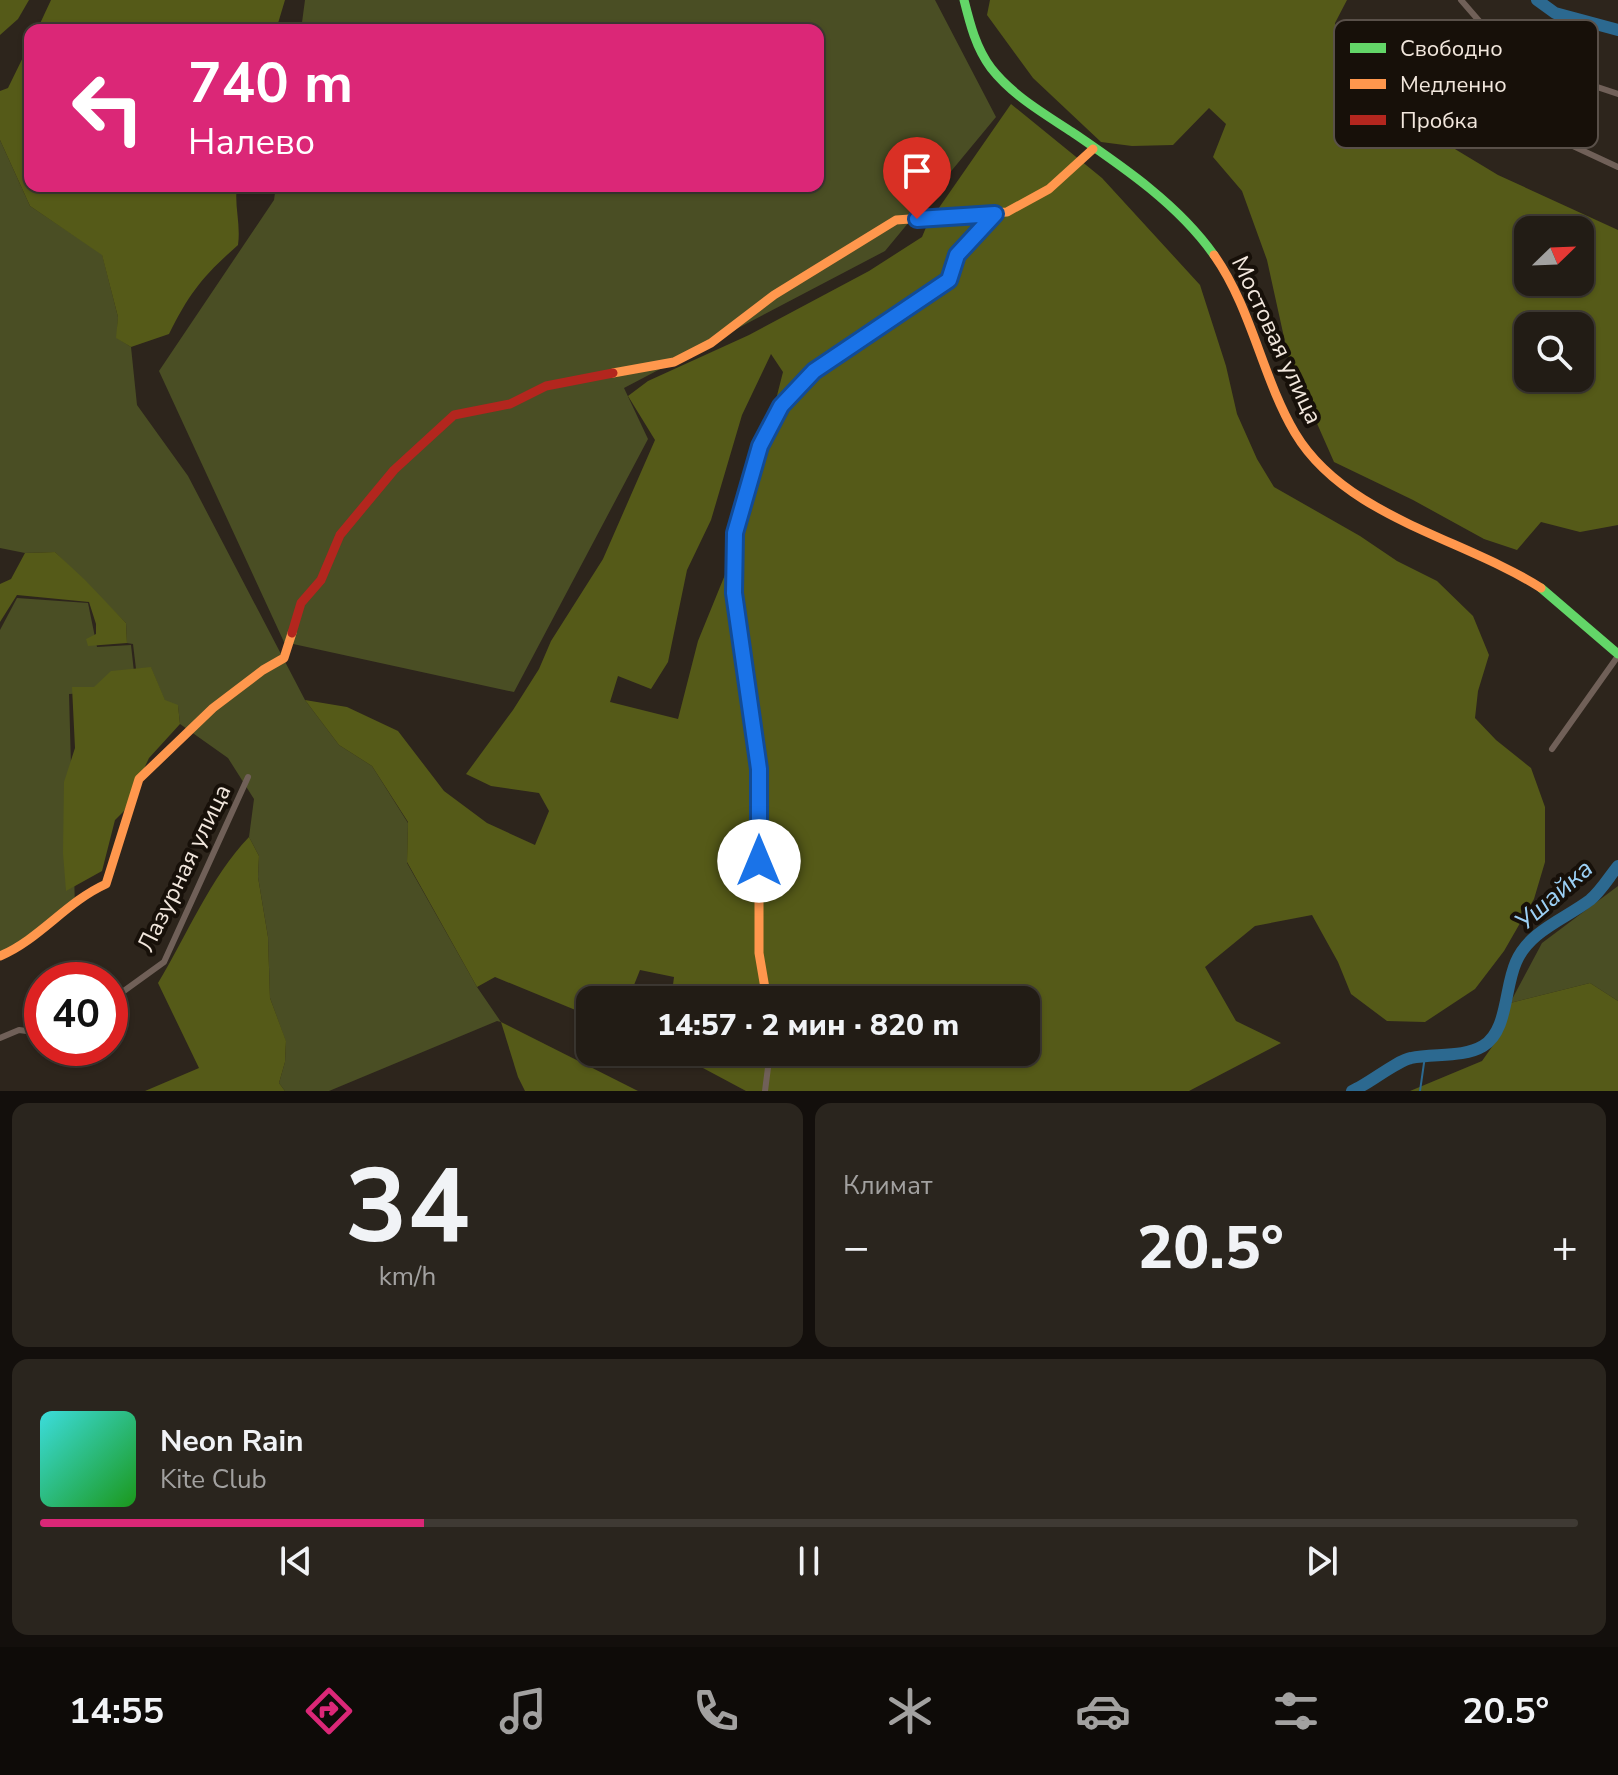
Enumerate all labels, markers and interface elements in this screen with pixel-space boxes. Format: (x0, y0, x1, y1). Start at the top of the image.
legend (1334, 20, 1598, 148)
text: Свободно (1400, 34, 1503, 64)
text: 740 m (188, 45, 353, 122)
icon: left (56, 56, 160, 160)
text: Медленно (1400, 70, 1507, 100)
text: Пробка (1400, 106, 1478, 136)
text: Налево (188, 118, 315, 167)
pin (883, 137, 951, 219)
icon: arrive (895, 149, 939, 193)
north arrow (1514, 216, 1594, 296)
map controls (1514, 216, 1594, 392)
street label: Мостовая улица (1224, 251, 1330, 429)
button: search (1514, 312, 1594, 392)
street label: Лазурная улица (130, 779, 238, 957)
position arrow (717, 819, 801, 903)
water label: Ушайка (1507, 851, 1601, 939)
speed limit sign: 40 (24, 962, 128, 1066)
text: 14:57 · 2 мин · 820 m (657, 1005, 959, 1046)
text: 34 (345, 1136, 470, 1278)
text: Климат (843, 1168, 932, 1203)
text: 20.5° (1137, 1207, 1284, 1289)
text: − (843, 1218, 869, 1278)
text: + (1552, 1218, 1578, 1278)
text: km/h (379, 1259, 436, 1294)
text: Neon Rain (160, 1421, 304, 1462)
text: Kite Club (160, 1462, 267, 1497)
icon: previous (274, 1539, 318, 1583)
icon: pause (787, 1539, 831, 1583)
icon: next (1300, 1539, 1344, 1583)
icon: directions (301, 1683, 357, 1739)
icon: music (495, 1683, 551, 1739)
icon: phone (688, 1683, 744, 1739)
icon: climate (882, 1683, 938, 1739)
icon: car (1075, 1683, 1131, 1739)
icon: filters (1268, 1683, 1324, 1739)
text: 14:55 (69, 1687, 164, 1736)
text: 20.5° (1462, 1687, 1549, 1736)

